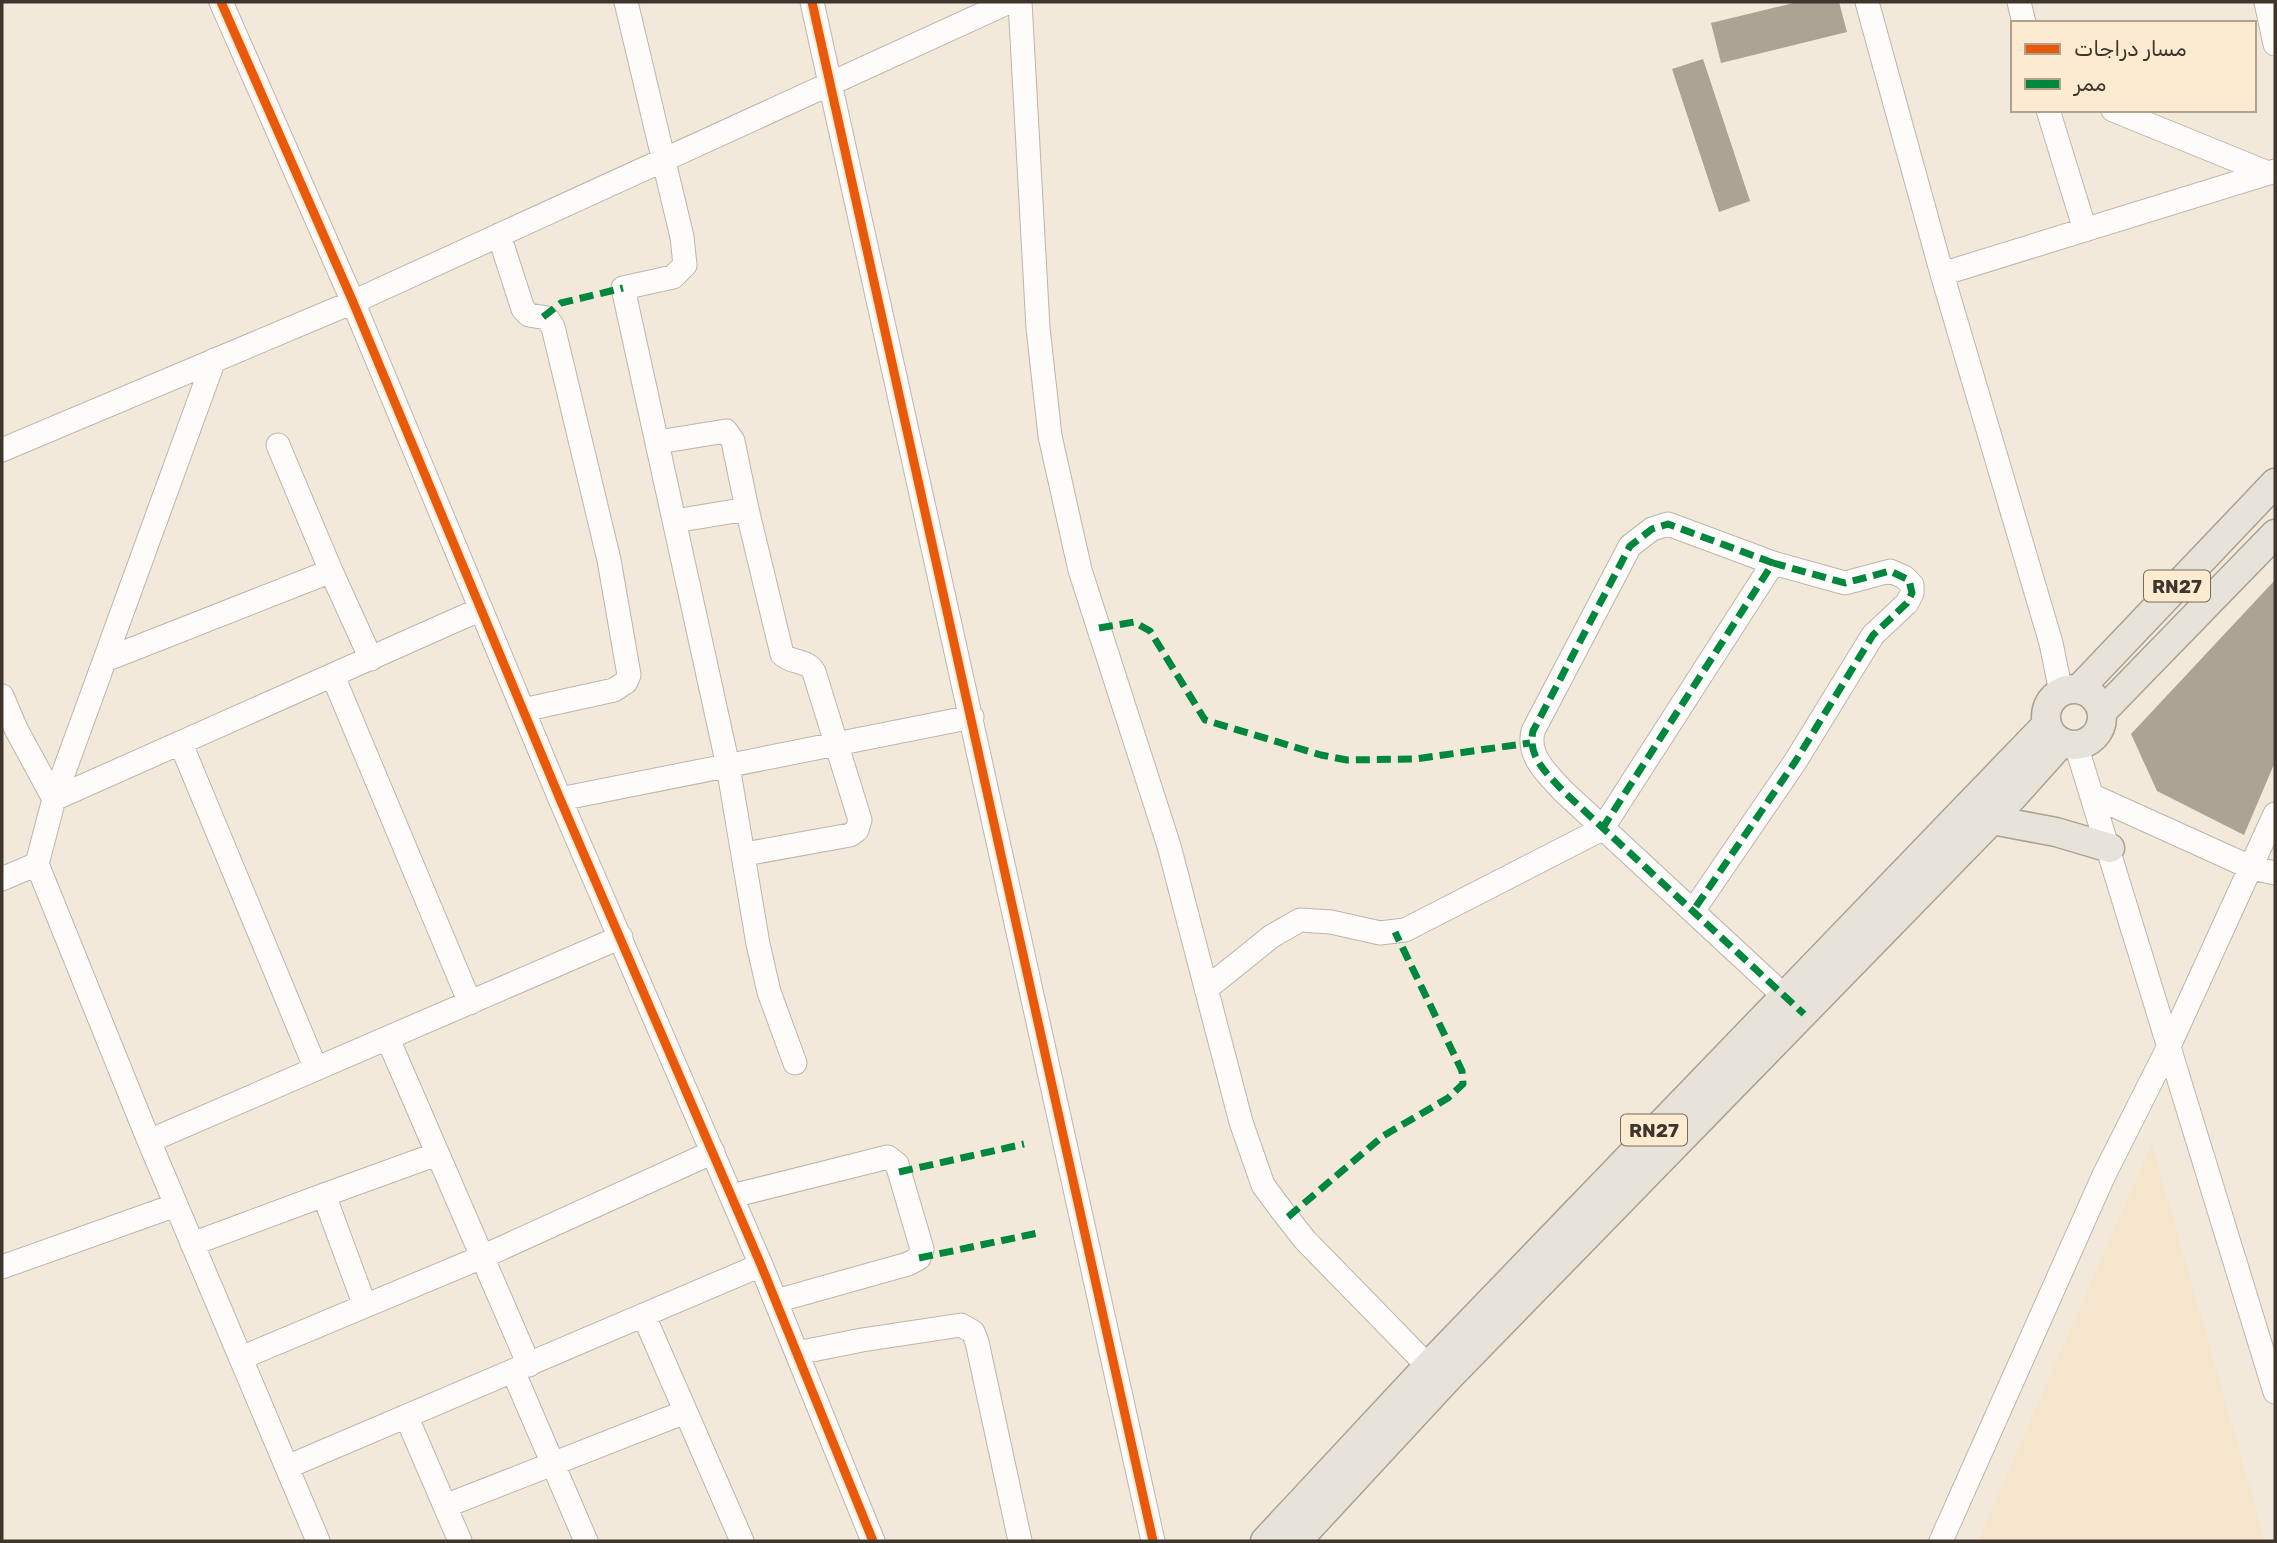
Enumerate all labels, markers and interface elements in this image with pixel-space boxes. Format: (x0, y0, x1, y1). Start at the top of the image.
legend (2011, 21, 2256, 112)
text: مسار دراجات (2074, 36, 2187, 61)
text: ممر (2072, 71, 2106, 96)
road number: RN27 (2144, 570, 2210, 601)
road number: RN27 (1621, 1114, 1687, 1146)

